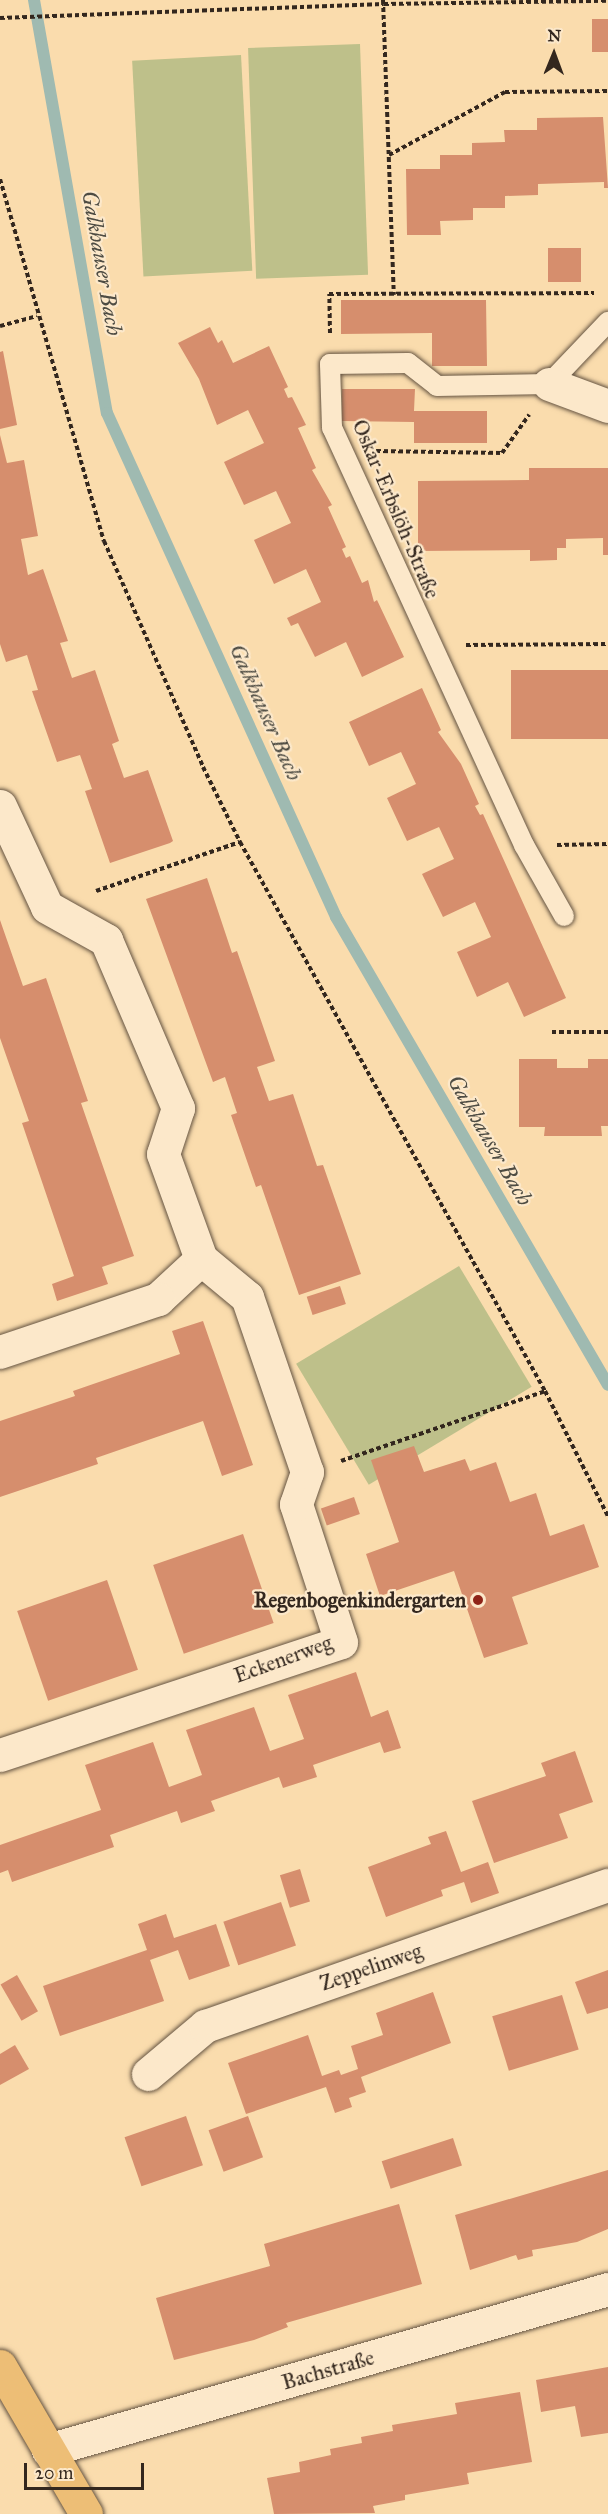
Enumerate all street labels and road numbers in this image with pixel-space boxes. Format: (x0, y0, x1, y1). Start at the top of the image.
street label: Oskar-Erbslöh-Straße (347, 416, 445, 602)
street label: Eckenerweg (231, 1630, 335, 1688)
street label: Zeppelinweg (317, 1938, 425, 1996)
street label: Bachstraße (279, 2345, 377, 2395)

